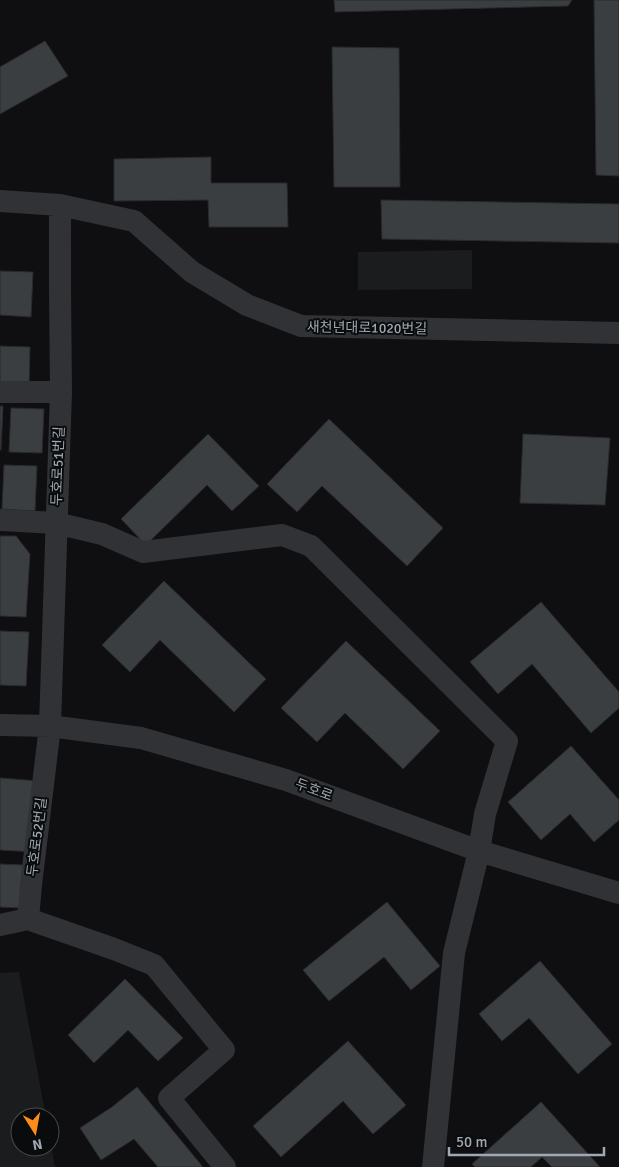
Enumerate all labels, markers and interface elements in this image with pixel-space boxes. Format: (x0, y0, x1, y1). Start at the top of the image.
street label: 새천년대로1020번길 (307, 318, 427, 338)
street label: 두호로51번길 (48, 426, 68, 506)
street label: 두호로 (293, 775, 335, 805)
street label: 두호로52번길 (24, 796, 50, 878)
north arrow (10, 1107, 60, 1157)
scale bar (449, 1124, 604, 1156)
text: 50 m (456, 1133, 487, 1151)
text: N (31, 1135, 44, 1154)

